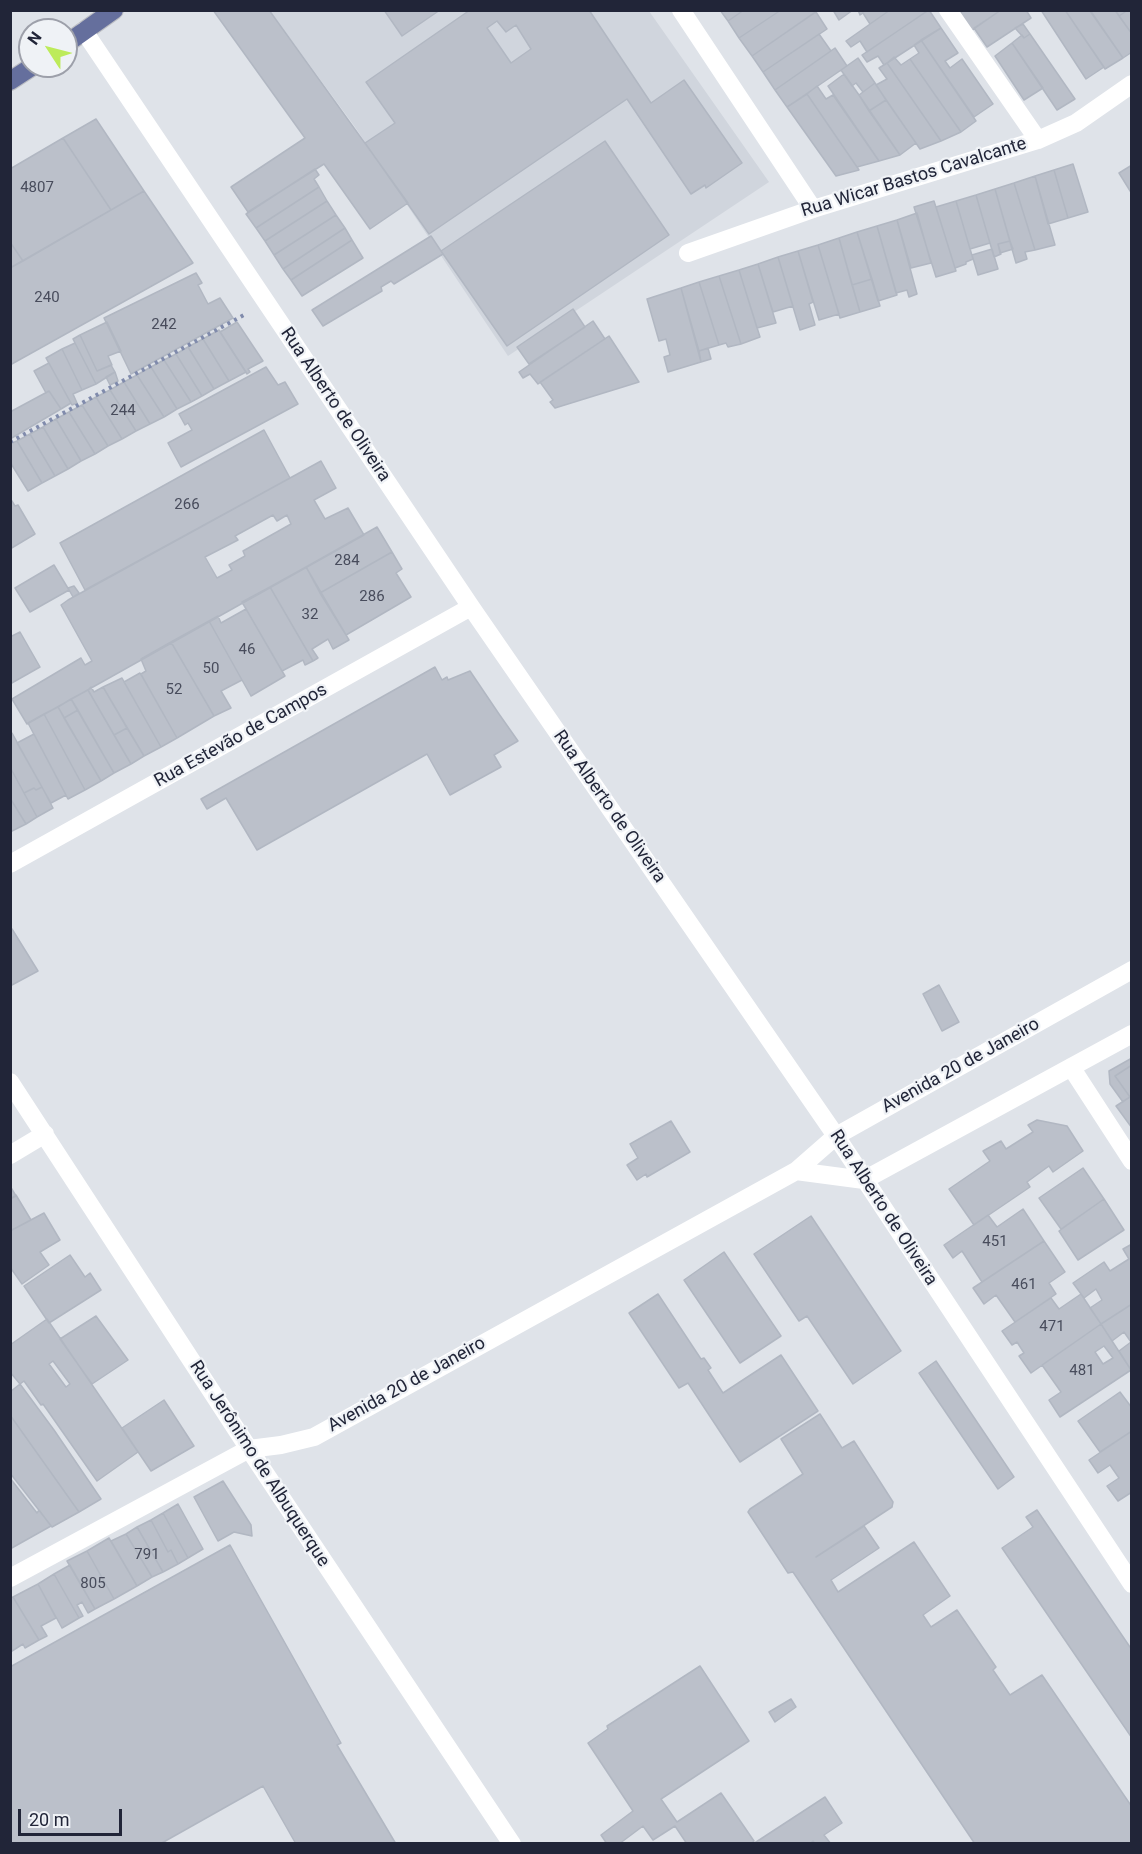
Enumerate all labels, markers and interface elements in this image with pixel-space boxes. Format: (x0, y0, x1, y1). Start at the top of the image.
north arrow (18, 18, 78, 78)
text: N (24, 28, 46, 48)
street label: Rua Wicar Bastos Cavalcante (799, 133, 1029, 223)
house number: 4807 (20, 179, 54, 197)
house number: 240 (34, 289, 60, 307)
house number: 242 (151, 316, 177, 334)
street label: Rua Alberto de Oliveira (275, 324, 395, 486)
house number: 244 (110, 402, 136, 420)
house number: 266 (174, 496, 200, 514)
house number: 284 (334, 552, 360, 570)
house number: 286 (359, 588, 385, 606)
house number: 32 (302, 606, 318, 624)
house number: 46 (239, 641, 255, 659)
house number: 50 (203, 660, 219, 678)
street label: Rua Estevão de Campos (151, 679, 331, 793)
house number: 52 (166, 681, 182, 699)
street label: Rua Alberto de Oliveira (548, 727, 670, 887)
street label: Avenida 20 de Janeiro (878, 1014, 1044, 1118)
street label: Rua Alberto de Oliveira (825, 1126, 941, 1290)
house number: 451 (982, 1233, 1008, 1251)
house number: 461 (1011, 1276, 1037, 1294)
house number: 471 (1039, 1318, 1065, 1336)
street label: Avenida 20 de Janeiro (324, 1333, 490, 1437)
street label: Rua Jerônimo de Albuquerque (184, 1357, 334, 1571)
house number: 481 (1069, 1362, 1095, 1380)
house number: 791 (134, 1546, 160, 1564)
house number: 805 (80, 1575, 106, 1593)
scale bar (21, 1797, 124, 1835)
text: 20 m (29, 1809, 69, 1830)

